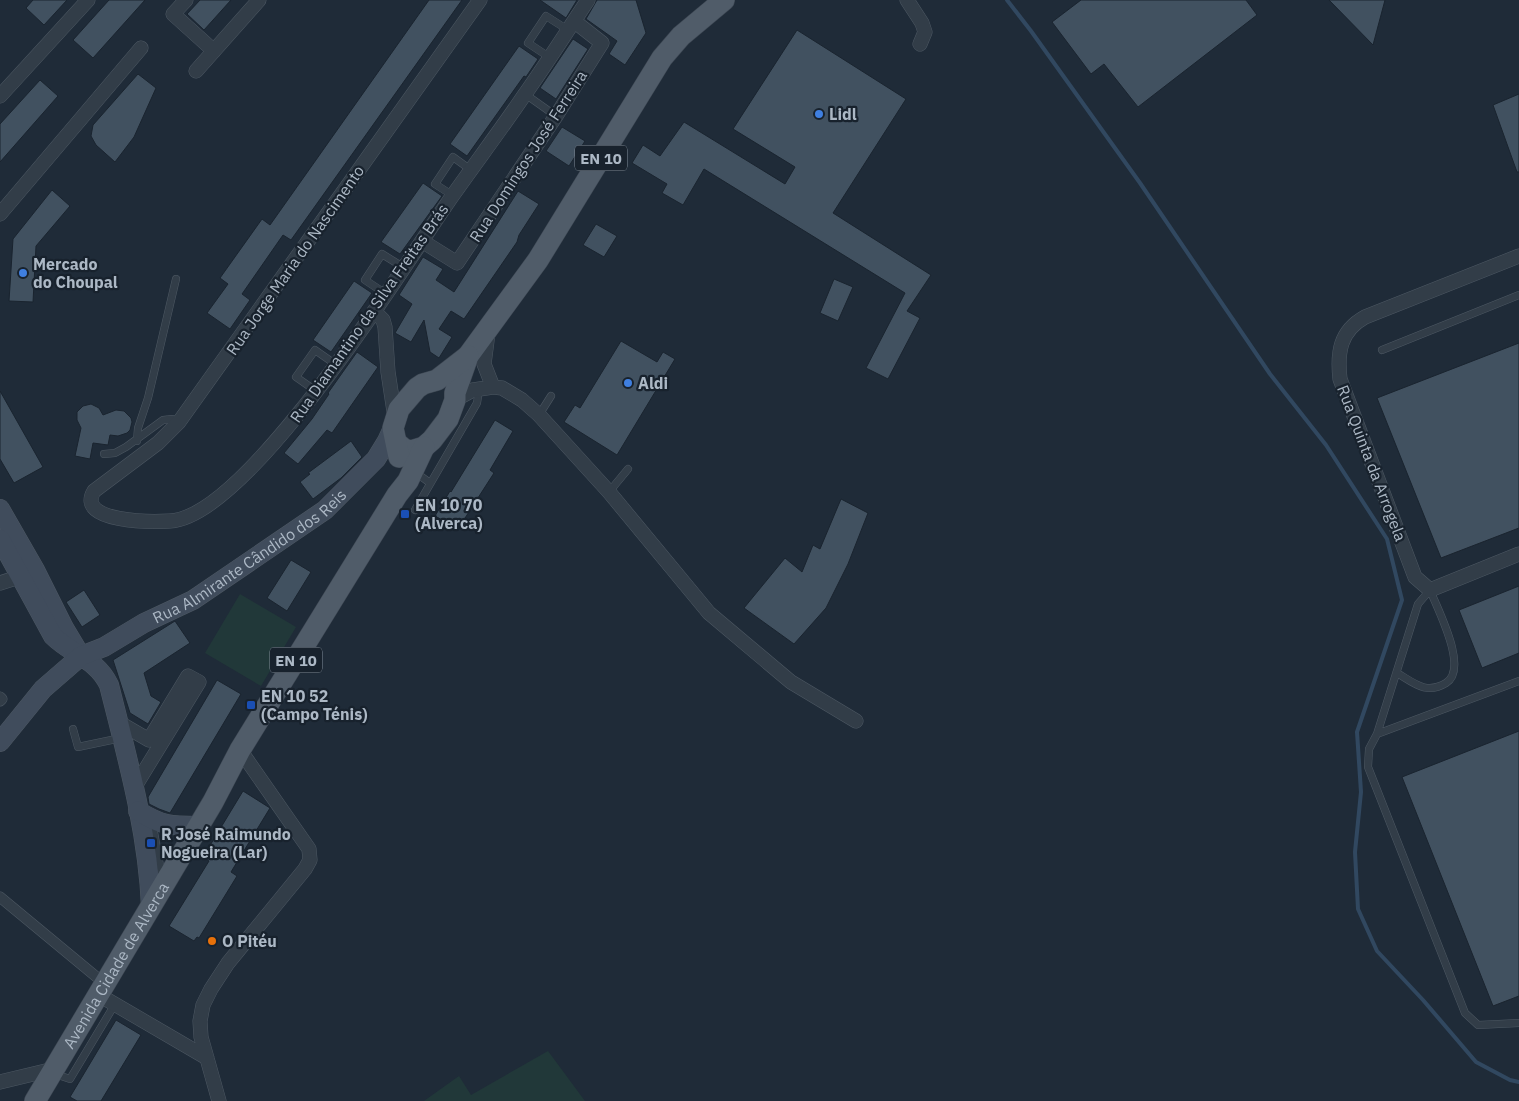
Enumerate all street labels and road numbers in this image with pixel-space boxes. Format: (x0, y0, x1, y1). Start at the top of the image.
street label: Rua Domingos José Ferreira (465, 66, 591, 246)
road number: EN 10 (575, 146, 627, 170)
street label: Rua Jorge Maria do Nascimento (222, 161, 368, 359)
street label: Rua Diamantino da Silva Freitas Brás (285, 200, 453, 426)
street label: Rua Quinta da Arrogela (1333, 382, 1411, 544)
street label: Rua Almirante Cândido dos Reis (149, 485, 350, 628)
road number: EN 10 (270, 648, 322, 672)
street label: Avenida Cidade de Alverca (59, 878, 173, 1052)

